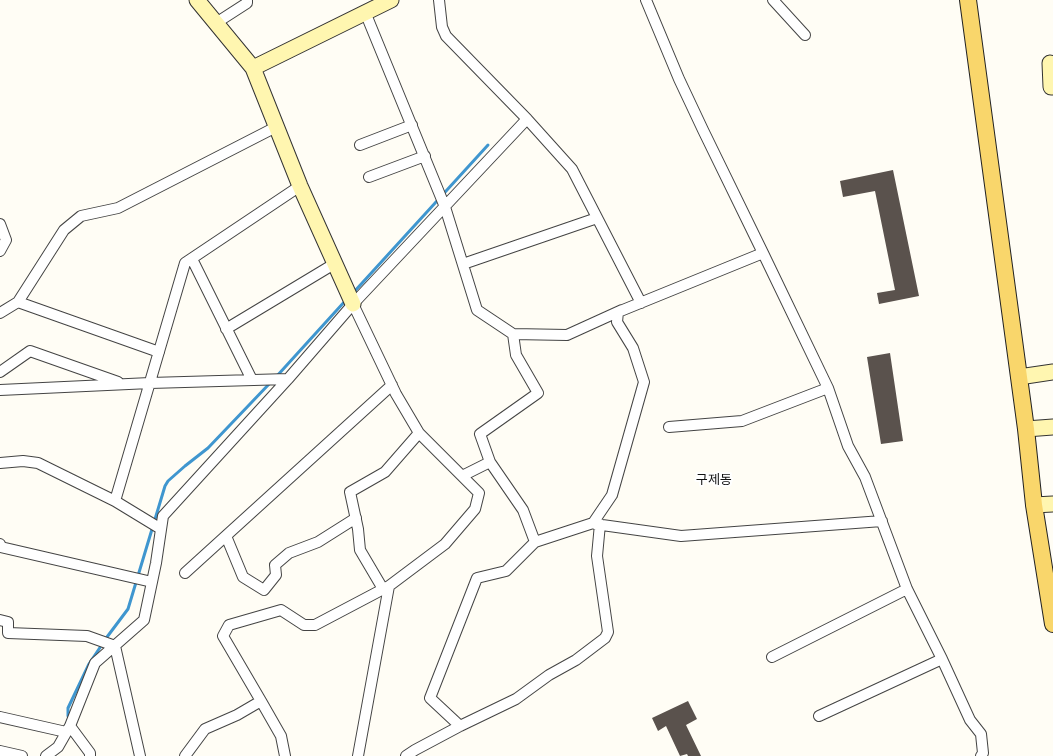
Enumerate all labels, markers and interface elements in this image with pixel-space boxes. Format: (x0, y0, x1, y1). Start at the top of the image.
district label: 구제동 (696, 472, 732, 488)

